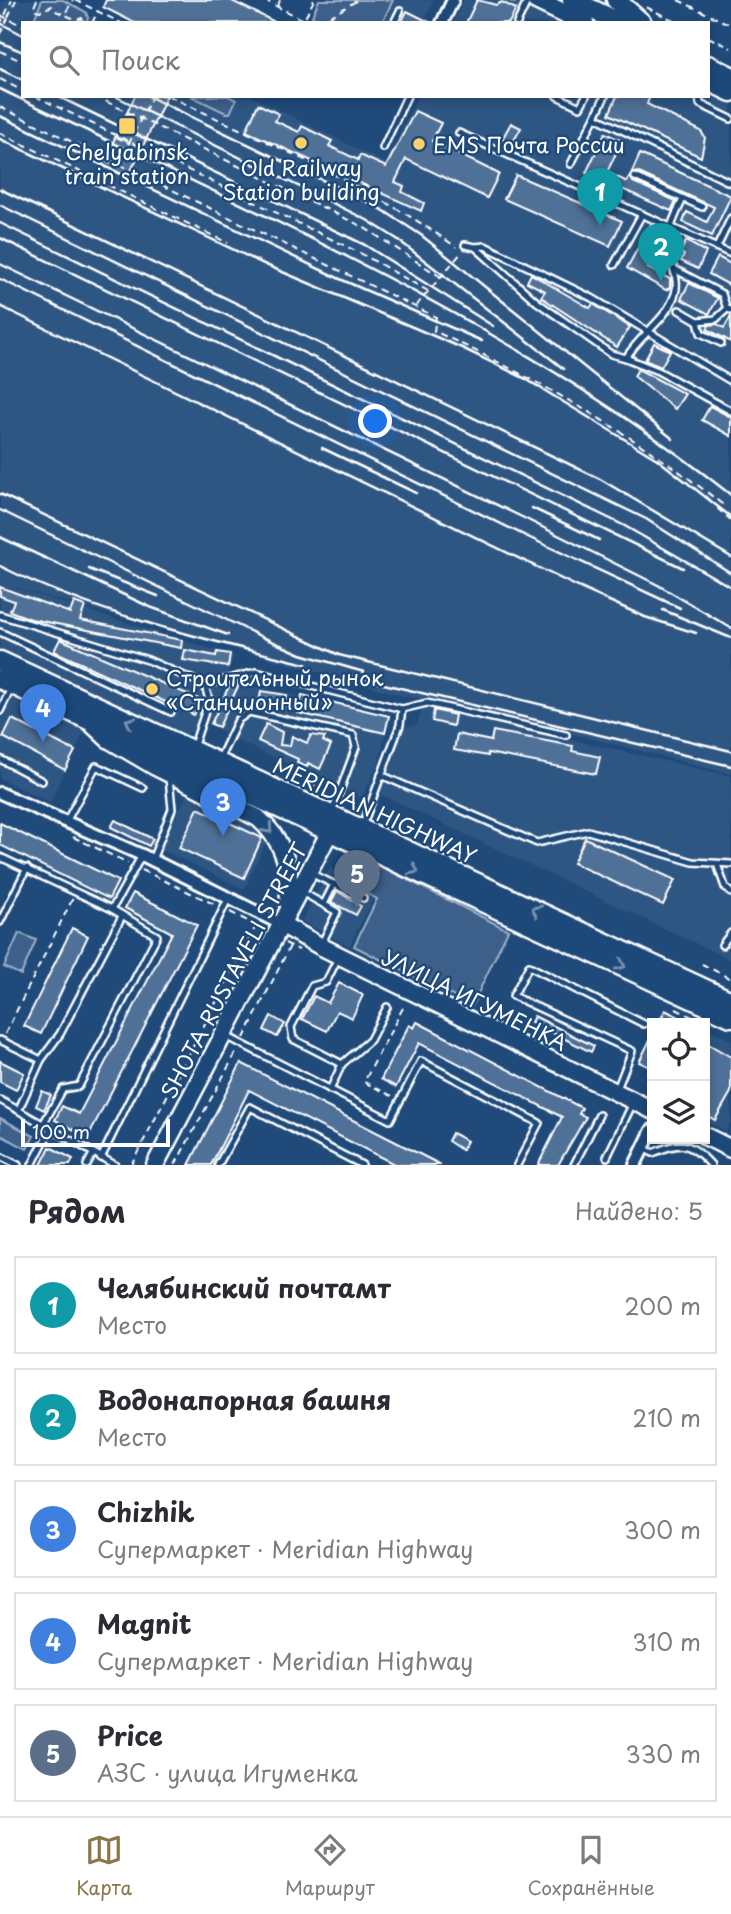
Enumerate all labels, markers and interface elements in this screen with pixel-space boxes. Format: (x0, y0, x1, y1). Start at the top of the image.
search box (21, 21, 710, 98)
text: Поиск (101, 40, 180, 79)
icon: search (45, 41, 83, 79)
marker: Chelyabinsk train station (117, 116, 137, 136)
place label: EMS Почта России (433, 128, 625, 160)
place label: Chelyabinsk train station (65, 135, 189, 191)
marker: Old Railway Station building (293, 135, 309, 151)
marker: EMS Почта России (411, 136, 427, 152)
place label: Old Railway Station building (222, 151, 380, 207)
pin: 1 (577, 168, 623, 226)
pin: 2 (638, 223, 684, 281)
your location (358, 404, 392, 438)
place label: Строительный рынок «Станционный» (166, 661, 384, 717)
marker: Строительный рынок «Станционный» (144, 681, 160, 697)
pin: 4 (20, 684, 66, 742)
one-way arrow (125, 716, 137, 730)
street label: MERIDIAN HIGHWAY (268, 749, 483, 872)
pin: 3 (200, 778, 246, 836)
one-way arrow (260, 821, 272, 834)
street label: SHOTA RUSTAVELI STREET (152, 836, 315, 1104)
pin: 5 (334, 850, 380, 908)
one-way arrow (407, 862, 419, 876)
one-way arrow (531, 904, 543, 918)
street label: УЛИЦА ИГУМЕНКА (377, 940, 573, 1058)
one-way arrow (613, 957, 626, 971)
map controls (647, 1018, 710, 1144)
button: locate (647, 1018, 710, 1081)
button: layers (647, 1081, 710, 1144)
scale bar (21, 1116, 170, 1148)
text: 100 m (32, 1117, 90, 1145)
text: Рядом (28, 1188, 126, 1233)
text: Найдено: 5 (575, 1193, 703, 1228)
text: Челябинский почтамт (97, 1268, 391, 1307)
text: 1 (48, 1288, 59, 1323)
text: 200 m (624, 1288, 701, 1323)
text: Место (97, 1307, 167, 1342)
text: Водонапорная башня (97, 1380, 391, 1419)
text: 2 (45, 1400, 61, 1435)
text: 210 m (633, 1400, 701, 1435)
text: Место (97, 1419, 167, 1454)
text: Chizhik (97, 1492, 195, 1531)
text: 3 (45, 1512, 61, 1547)
text: 300 m (624, 1512, 701, 1547)
text: Супермаркет · Meridian Highway (97, 1531, 473, 1566)
text: Magnit (97, 1604, 192, 1643)
text: 4 (45, 1624, 61, 1659)
text: 310 m (632, 1624, 701, 1659)
text: Супермаркет · Meridian Highway (97, 1643, 473, 1678)
text: Price (97, 1716, 163, 1755)
text: 5 (46, 1736, 60, 1771)
text: 330 m (625, 1736, 701, 1771)
text: АЗС · улица Игуменка (97, 1755, 358, 1790)
tab: Карта (76, 1831, 132, 1901)
tab: Маршрут (285, 1831, 375, 1901)
tab: Сохранённые (528, 1831, 655, 1901)

